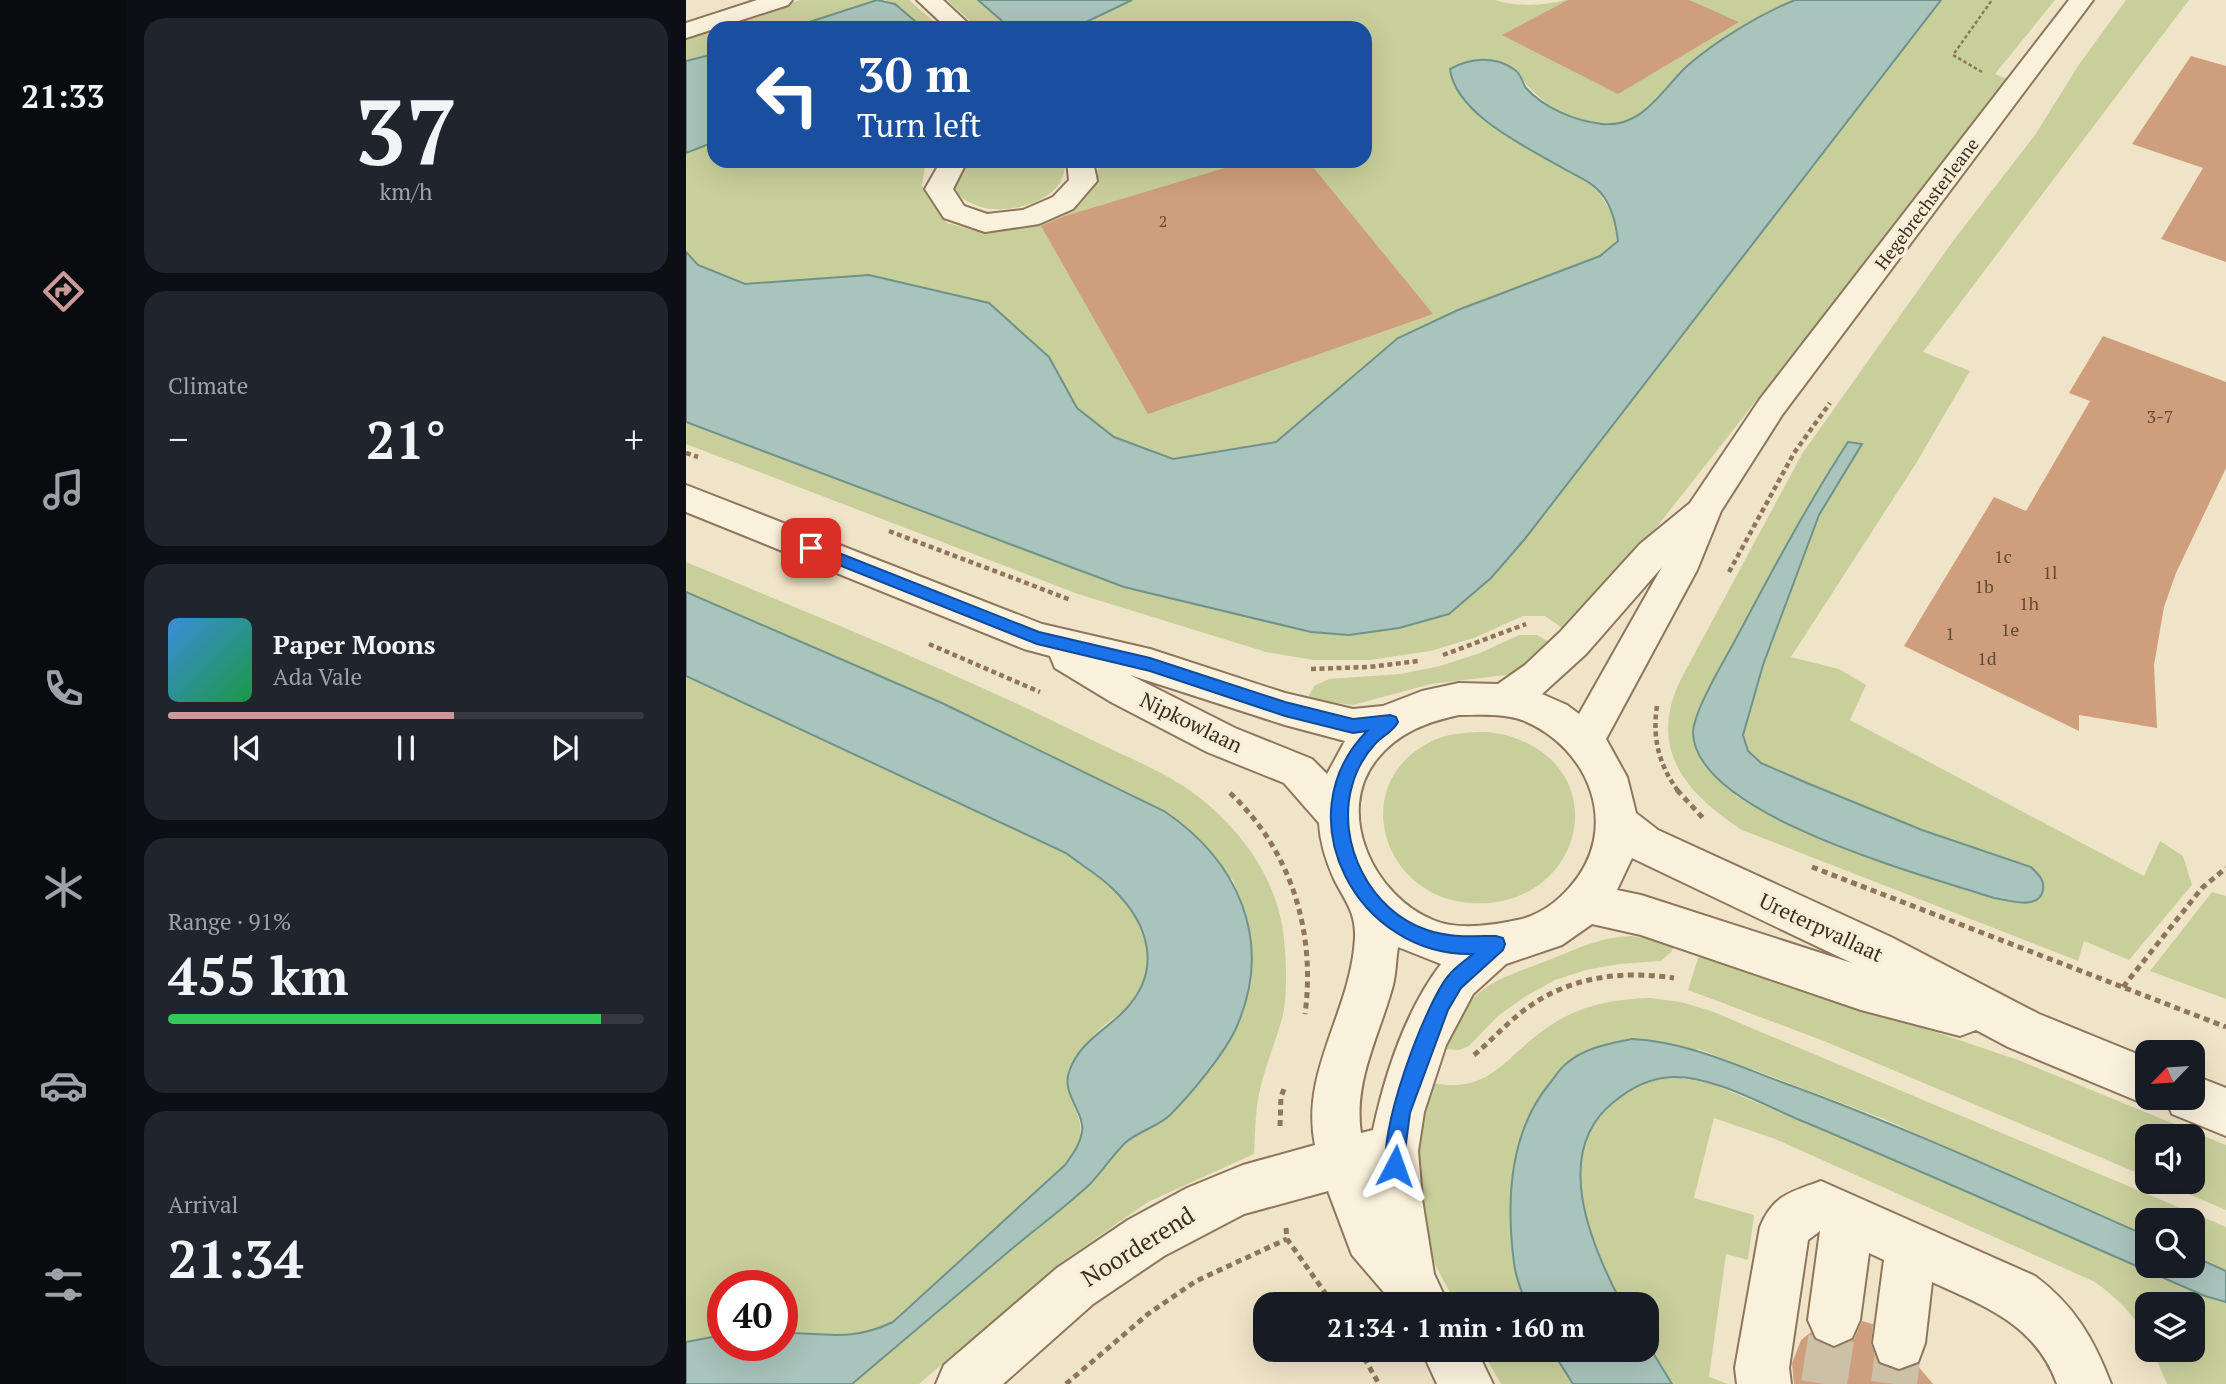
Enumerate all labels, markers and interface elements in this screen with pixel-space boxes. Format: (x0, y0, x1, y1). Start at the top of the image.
text: 30 m (857, 41, 971, 106)
icon: left (742, 49, 833, 140)
text: 37 (355, 70, 457, 191)
text: 21:33 (21, 75, 105, 117)
text: Turn left (857, 104, 981, 146)
street label: Hegebrechsterleane (1869, 133, 1984, 274)
text: km/h (379, 176, 433, 207)
house number: 2 (1159, 210, 1167, 232)
icon: directions (39, 267, 88, 316)
text: Climate (168, 370, 248, 401)
house number: 3-7 (2147, 404, 2173, 428)
text: 21° (366, 405, 446, 474)
text: − (168, 414, 188, 464)
text: + (624, 414, 644, 464)
icon: music (39, 465, 88, 514)
pin (781, 518, 841, 578)
icon: arrive (792, 529, 830, 567)
house number: 1c (1994, 544, 2012, 568)
house number: 1l (2042, 560, 2058, 584)
house number: 1b (1974, 574, 1994, 598)
house number: 1h (2019, 591, 2040, 615)
house number: 1e (2001, 617, 2019, 641)
house number: 1 (1945, 621, 1955, 645)
text: Paper Moons (273, 627, 436, 661)
house number: 1d (1977, 646, 1997, 670)
text: Ada Vale (273, 661, 362, 692)
icon: phone (39, 664, 88, 713)
street label: Nipkowlaan (1135, 685, 1248, 759)
icon: previous (228, 729, 266, 767)
icon: pause (387, 729, 425, 767)
icon: next (546, 729, 584, 767)
icon: climate (39, 863, 88, 912)
street label: Ureterpvallaat (1755, 886, 1888, 968)
text: Range · 91% (168, 906, 291, 937)
text: 455 km (168, 941, 349, 1010)
north arrow (2135, 1040, 2205, 1110)
map controls (2135, 1040, 2205, 1362)
icon: car (39, 1061, 88, 1110)
button: sound (2135, 1124, 2205, 1194)
position arrow (1358, 1129, 1432, 1203)
text: Arrival (168, 1189, 239, 1220)
street label: Noorderend (1075, 1199, 1200, 1294)
button: search (2135, 1208, 2205, 1278)
text: 21:34 (168, 1224, 303, 1293)
icon: filters (39, 1260, 88, 1309)
speed limit sign: 40 (707, 1270, 798, 1361)
button: layers (2135, 1292, 2205, 1362)
text: 21:34 · 1 min · 160 m (1327, 1310, 1585, 1344)

